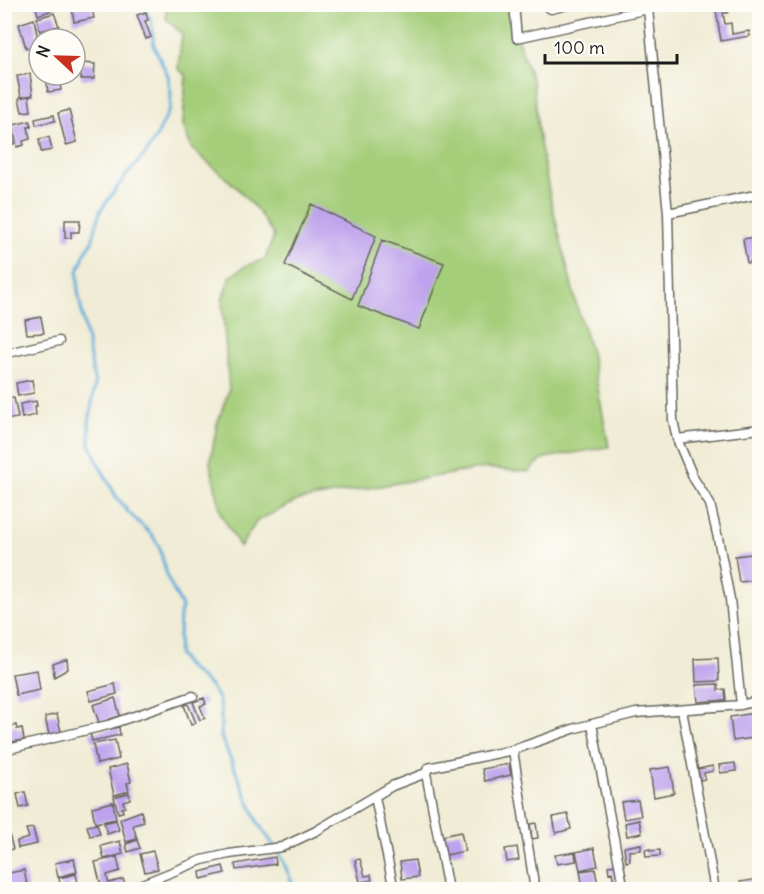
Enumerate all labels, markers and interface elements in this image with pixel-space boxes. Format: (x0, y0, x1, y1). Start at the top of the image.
north arrow (27, 27, 87, 87)
scale bar (545, 27, 677, 65)
text: 100 m (554, 36, 605, 59)
text: N (32, 43, 54, 60)

